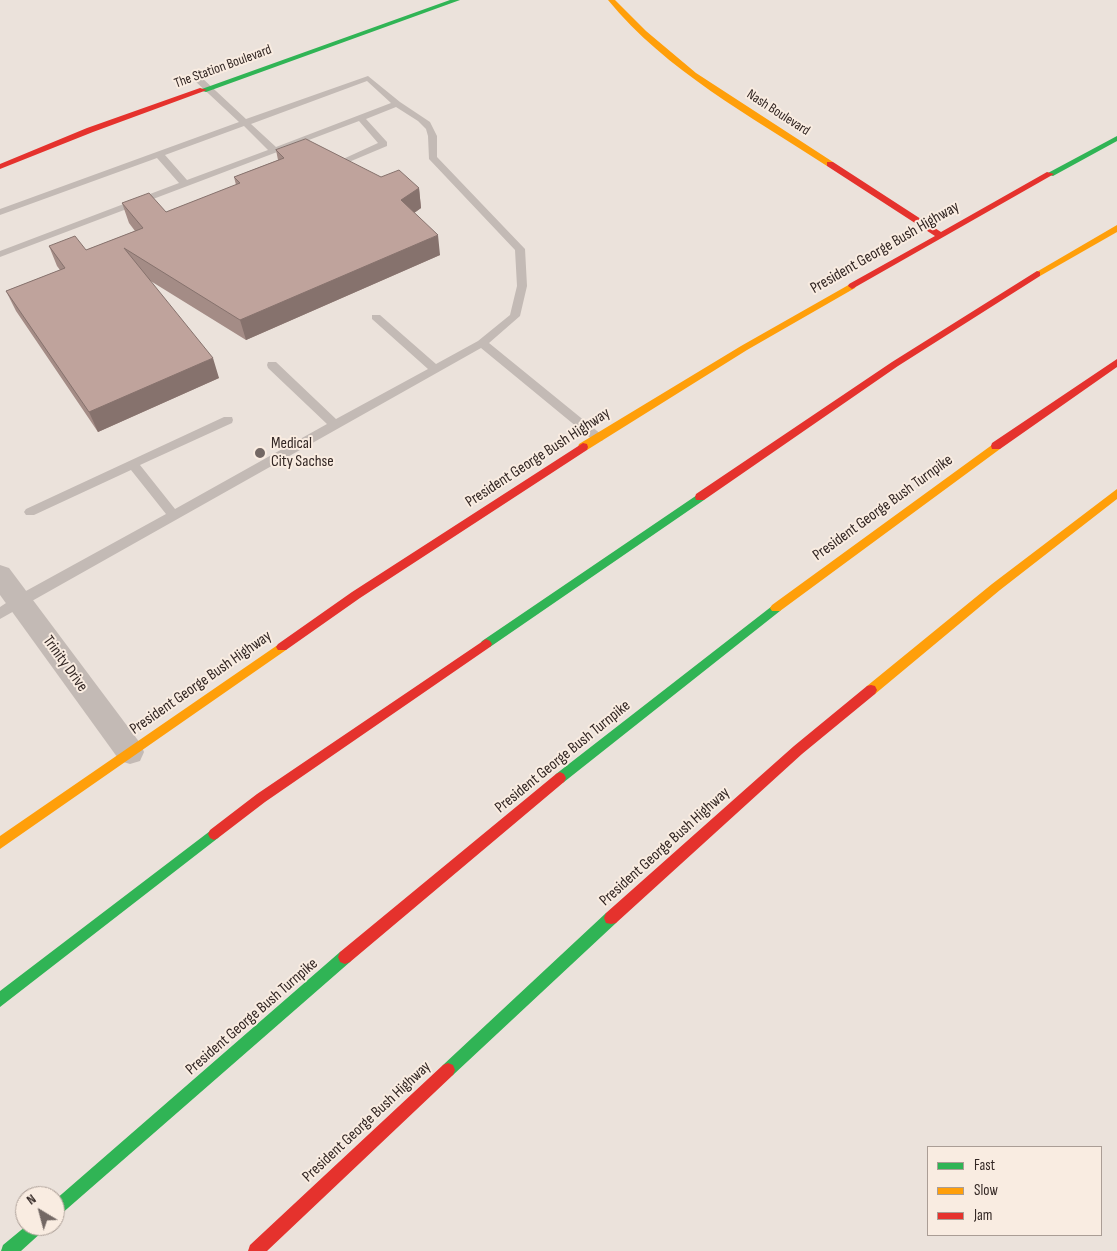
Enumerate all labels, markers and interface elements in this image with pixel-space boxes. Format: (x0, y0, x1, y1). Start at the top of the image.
street label: The Station Boulevard (172, 42, 274, 92)
street label: Nash Boulevard (743, 86, 813, 140)
street label: President George Bush Highway (807, 198, 963, 298)
street label: President George Bush Highway (462, 404, 614, 512)
place label: Medical City Sachse (271, 434, 334, 472)
marker: Medical City Sachse (253, 446, 267, 460)
street label: President George Bush Turnpike (809, 451, 957, 565)
street label: President George Bush Highway (126, 627, 276, 739)
street label: Trinity Drive (38, 632, 92, 696)
street label: President George Bush Turnpike (491, 696, 635, 818)
street label: President George Bush Highway (596, 783, 734, 911)
street label: President George Bush Turnpike (182, 954, 322, 1080)
street label: President George Bush Highway (299, 1058, 435, 1186)
legend (927, 1146, 1102, 1236)
text: Fast (974, 1156, 995, 1175)
text: Slow (974, 1181, 998, 1200)
north arrow (15, 1186, 65, 1236)
text: N (23, 1190, 39, 1208)
text: Jam (974, 1206, 992, 1225)

